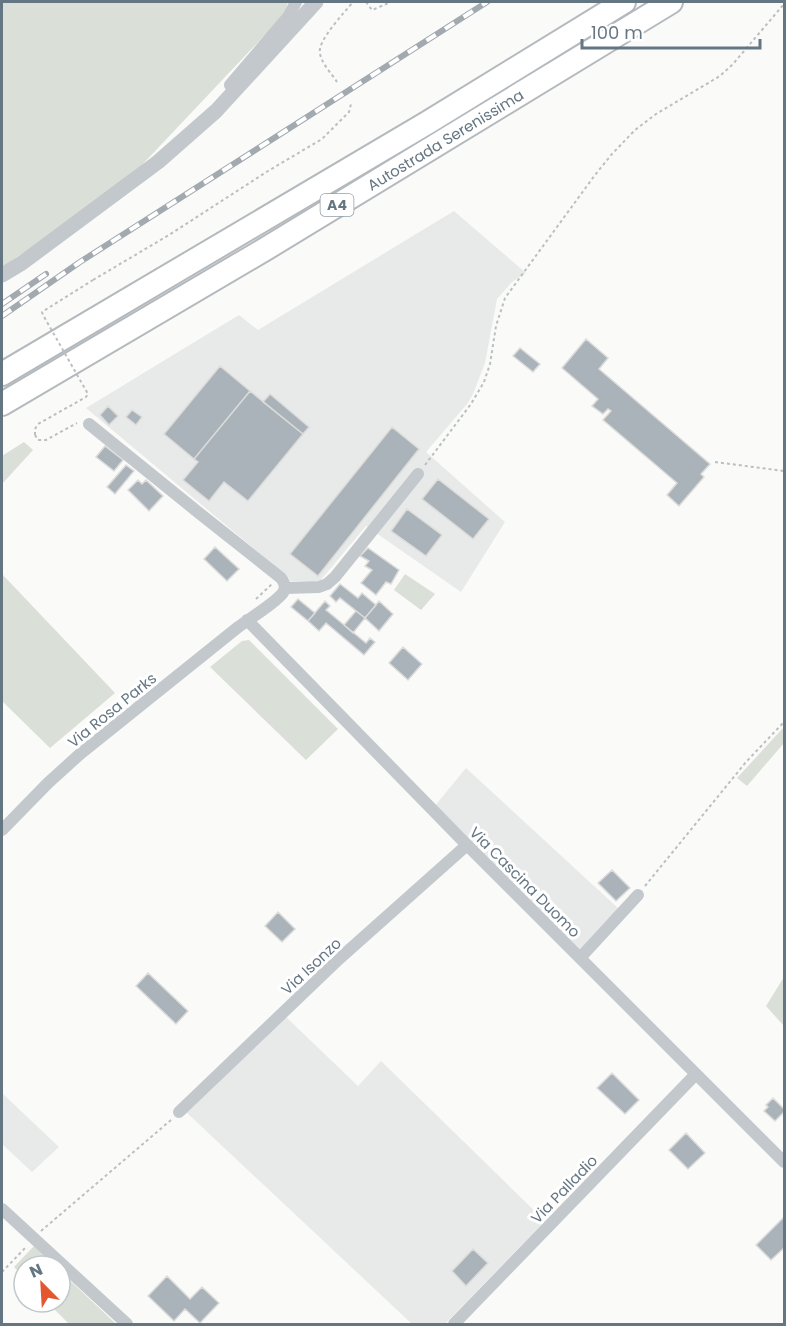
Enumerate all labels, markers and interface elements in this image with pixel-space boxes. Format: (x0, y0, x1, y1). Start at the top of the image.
scale bar (582, 12, 760, 50)
text: 100 m (591, 20, 643, 45)
street label: Autostrada Serenissima (363, 84, 527, 195)
road number: A4 (320, 194, 354, 216)
street label: Via Rosa Parks (63, 668, 161, 752)
street label: Via Cascina Duomo (465, 822, 585, 942)
street label: Via Isonzo (276, 933, 346, 999)
street label: Via Palladio (526, 1150, 602, 1228)
north arrow (12, 1254, 72, 1314)
text: N (26, 1258, 46, 1284)

